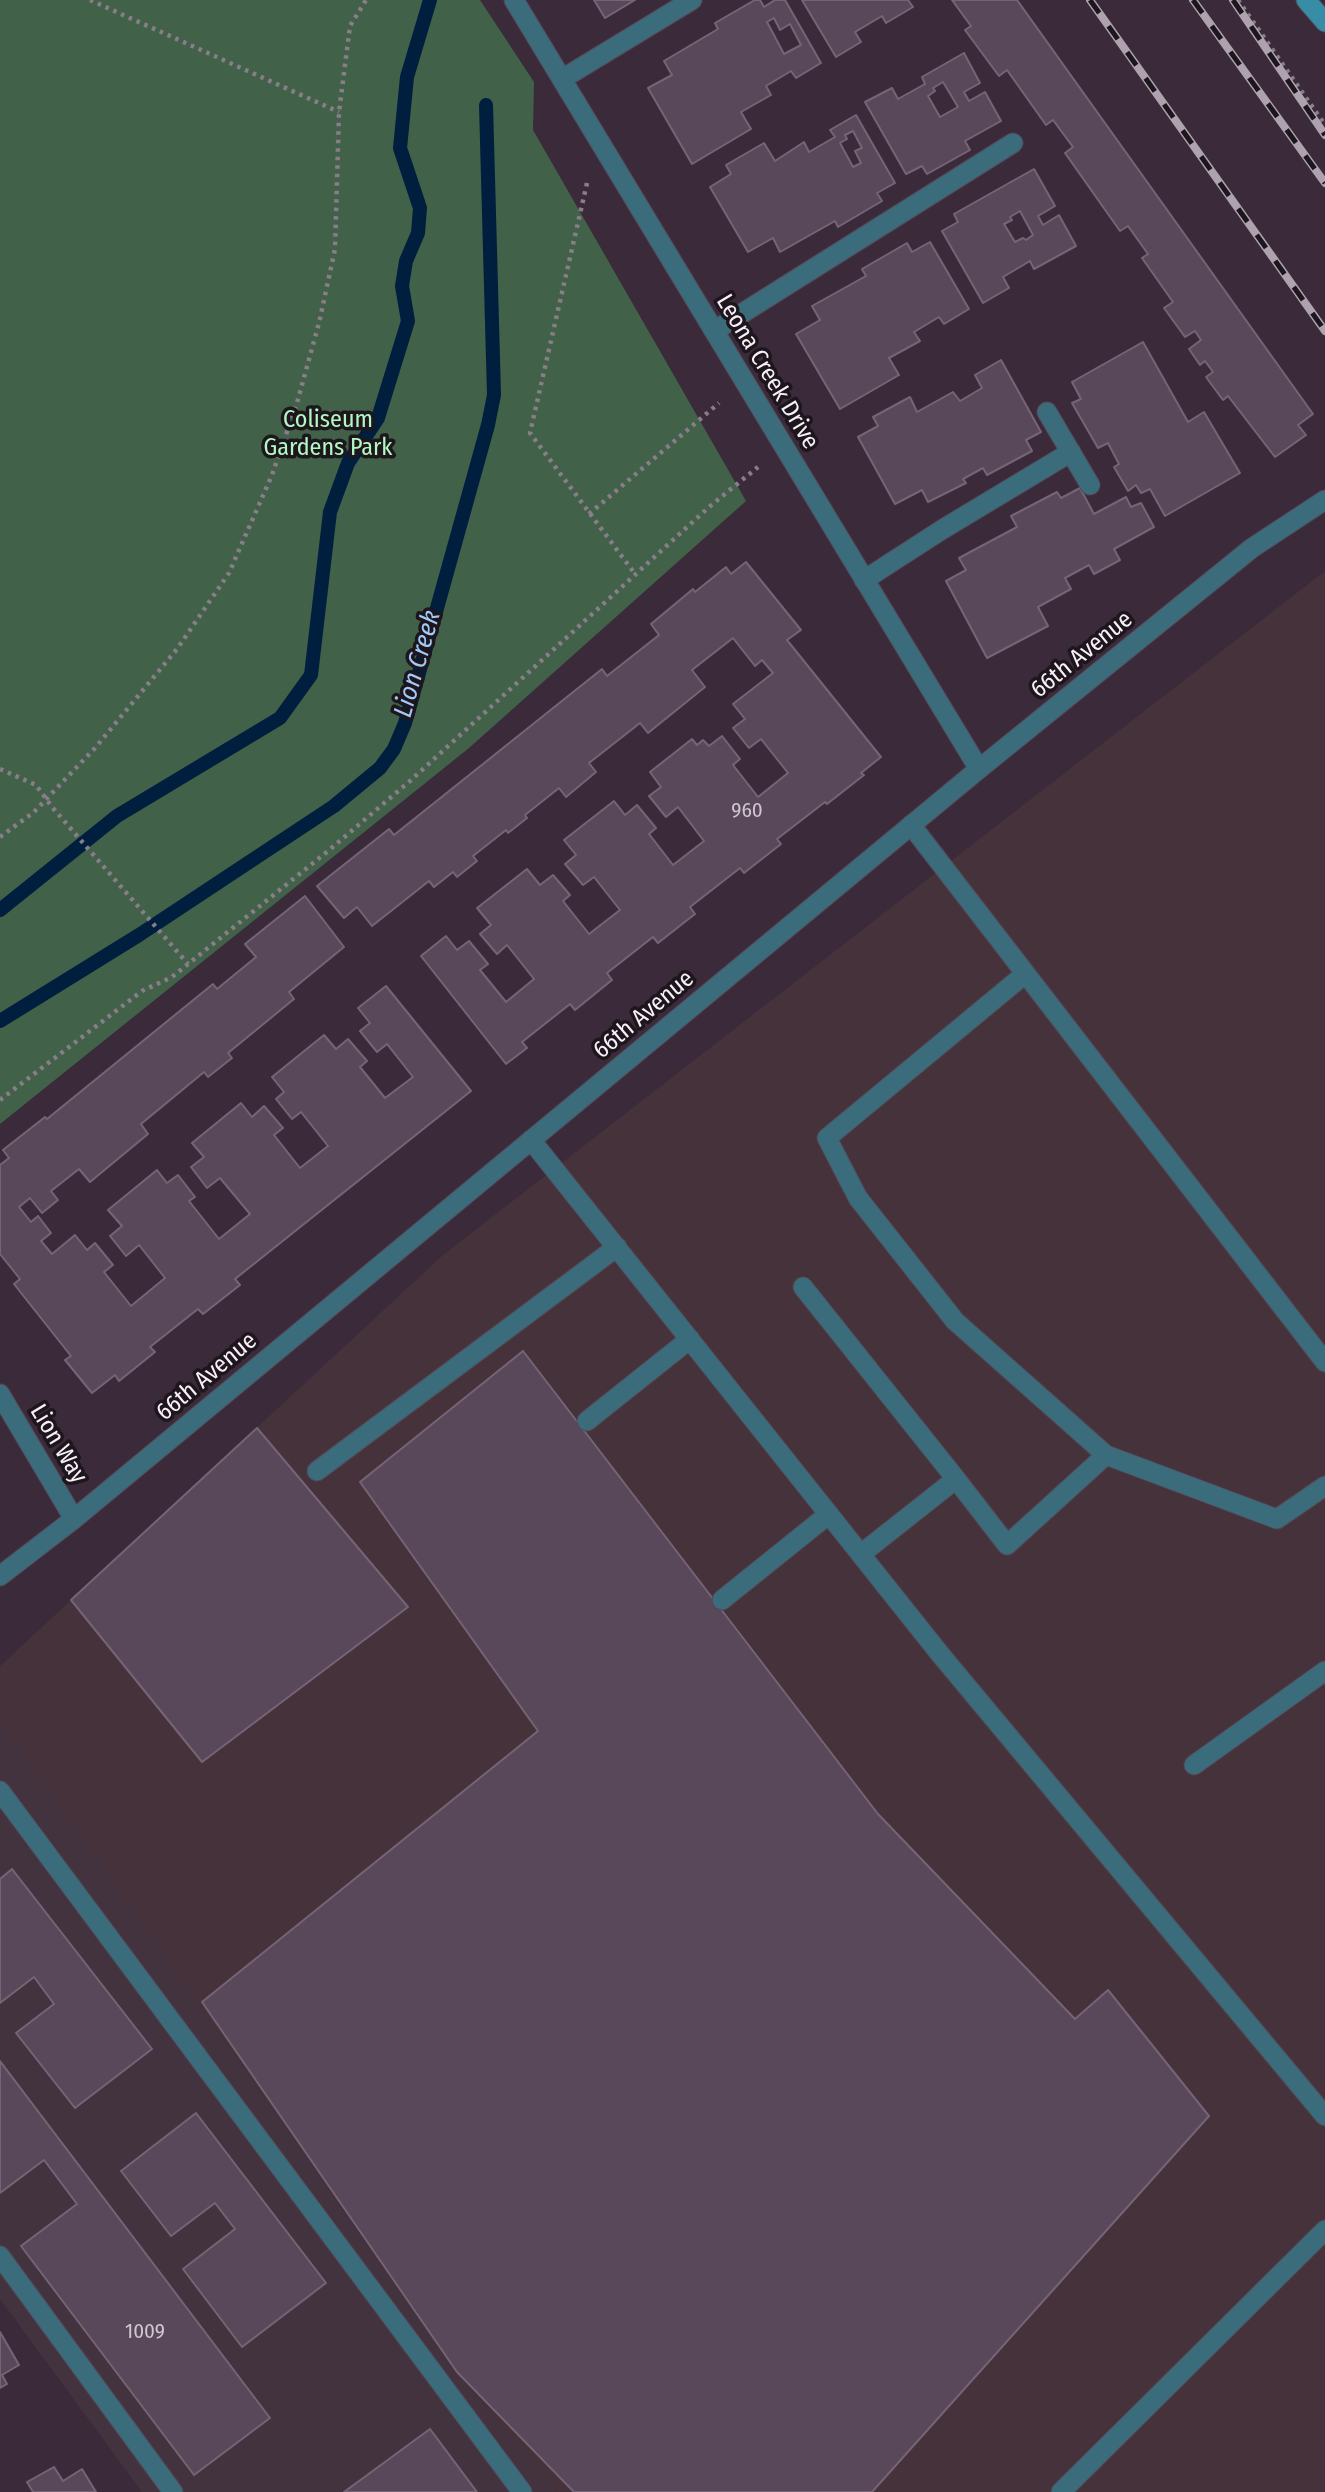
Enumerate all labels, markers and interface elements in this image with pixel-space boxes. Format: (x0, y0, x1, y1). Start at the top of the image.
street label: Leona Creek Drive (709, 289, 825, 455)
park label: Coliseum Gardens Park (263, 406, 393, 462)
street label: 66th Avenue (1026, 605, 1138, 705)
water label: Lion Creek (388, 607, 448, 721)
house number: 960 (731, 798, 763, 824)
street label: 66th Avenue (588, 965, 700, 1065)
street label: 66th Avenue (151, 1327, 263, 1427)
street label: Lion Way (23, 1399, 93, 1489)
house number: 1009 (125, 2319, 165, 2345)

